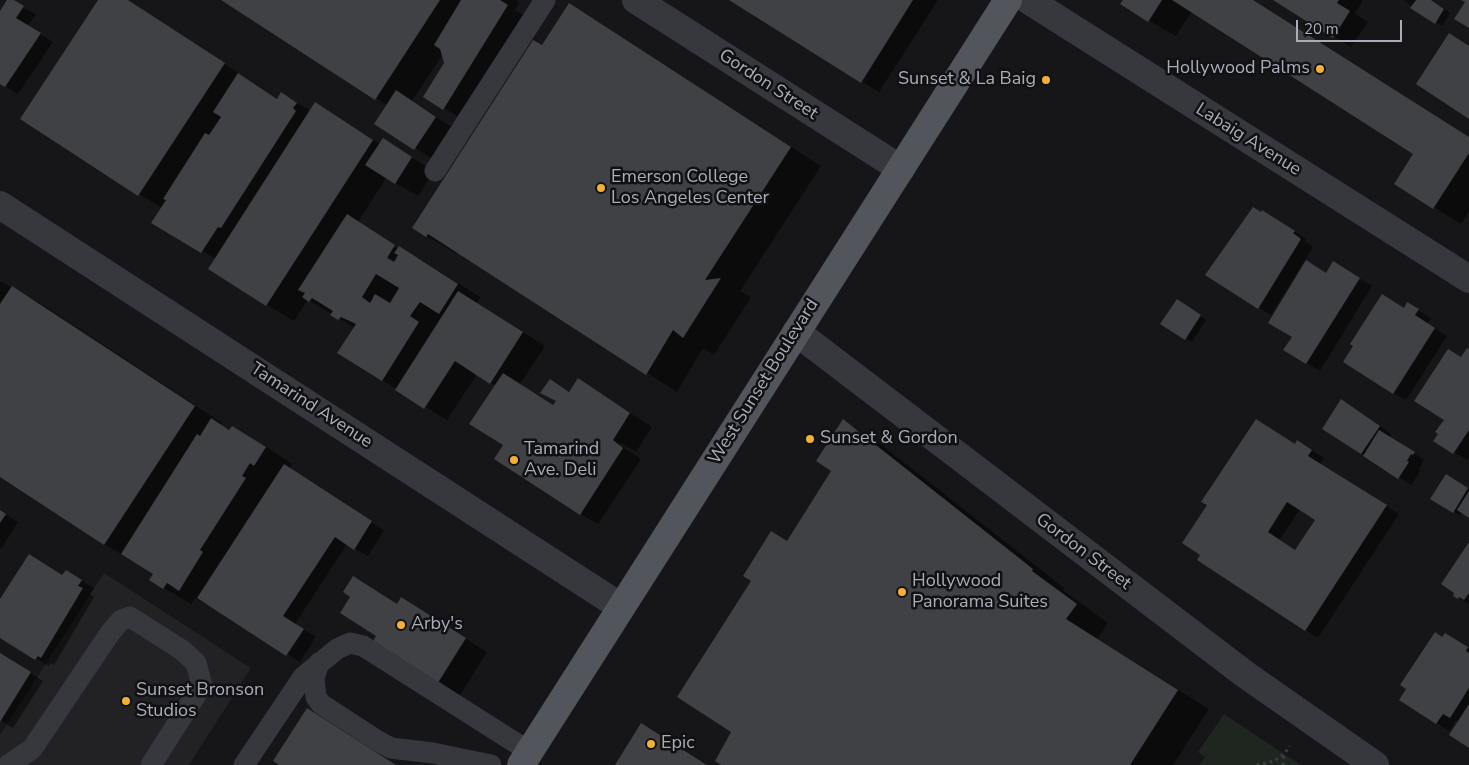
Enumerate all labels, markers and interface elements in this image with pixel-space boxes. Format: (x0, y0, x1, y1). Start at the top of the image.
scale bar (1299, 10, 1405, 42)
text: 20 m (1304, 19, 1339, 39)
street label: Gordon Street (714, 45, 822, 125)
place label: Hollywood Palms (1166, 58, 1310, 80)
marker: Hollywood Palms (1314, 63, 1326, 75)
place label: Sunset & La Baig (898, 69, 1036, 91)
marker: Sunset & La Baig (1040, 74, 1052, 86)
street label: Labaig Avenue (1191, 99, 1305, 181)
place label: Emerson College Los Angeles Center (611, 167, 769, 210)
marker: Emerson College Los Angeles Center (595, 182, 607, 194)
street label: West Sunset Boulevard (704, 295, 824, 469)
street label: Tamarind Avenue (246, 358, 376, 454)
place label: Sunset & Gordon (820, 428, 958, 450)
marker: Sunset & Gordon (804, 433, 816, 445)
place label: Tamarind Ave. Deli (524, 439, 599, 482)
marker: Tamarind Ave. Deli (508, 454, 520, 466)
street label: Gordon Street (1031, 509, 1135, 595)
place label: Hollywood Panorama Suites (912, 571, 1048, 614)
marker: Hollywood Panorama Suites (896, 586, 908, 598)
place label: Arby's (411, 614, 463, 636)
marker: Arby's (395, 619, 407, 631)
place label: Sunset Bronson Studios (136, 680, 264, 722)
marker: Sunset Bronson Studios (120, 695, 132, 707)
place label: Epic (661, 733, 694, 755)
marker: Epic (645, 738, 657, 750)

